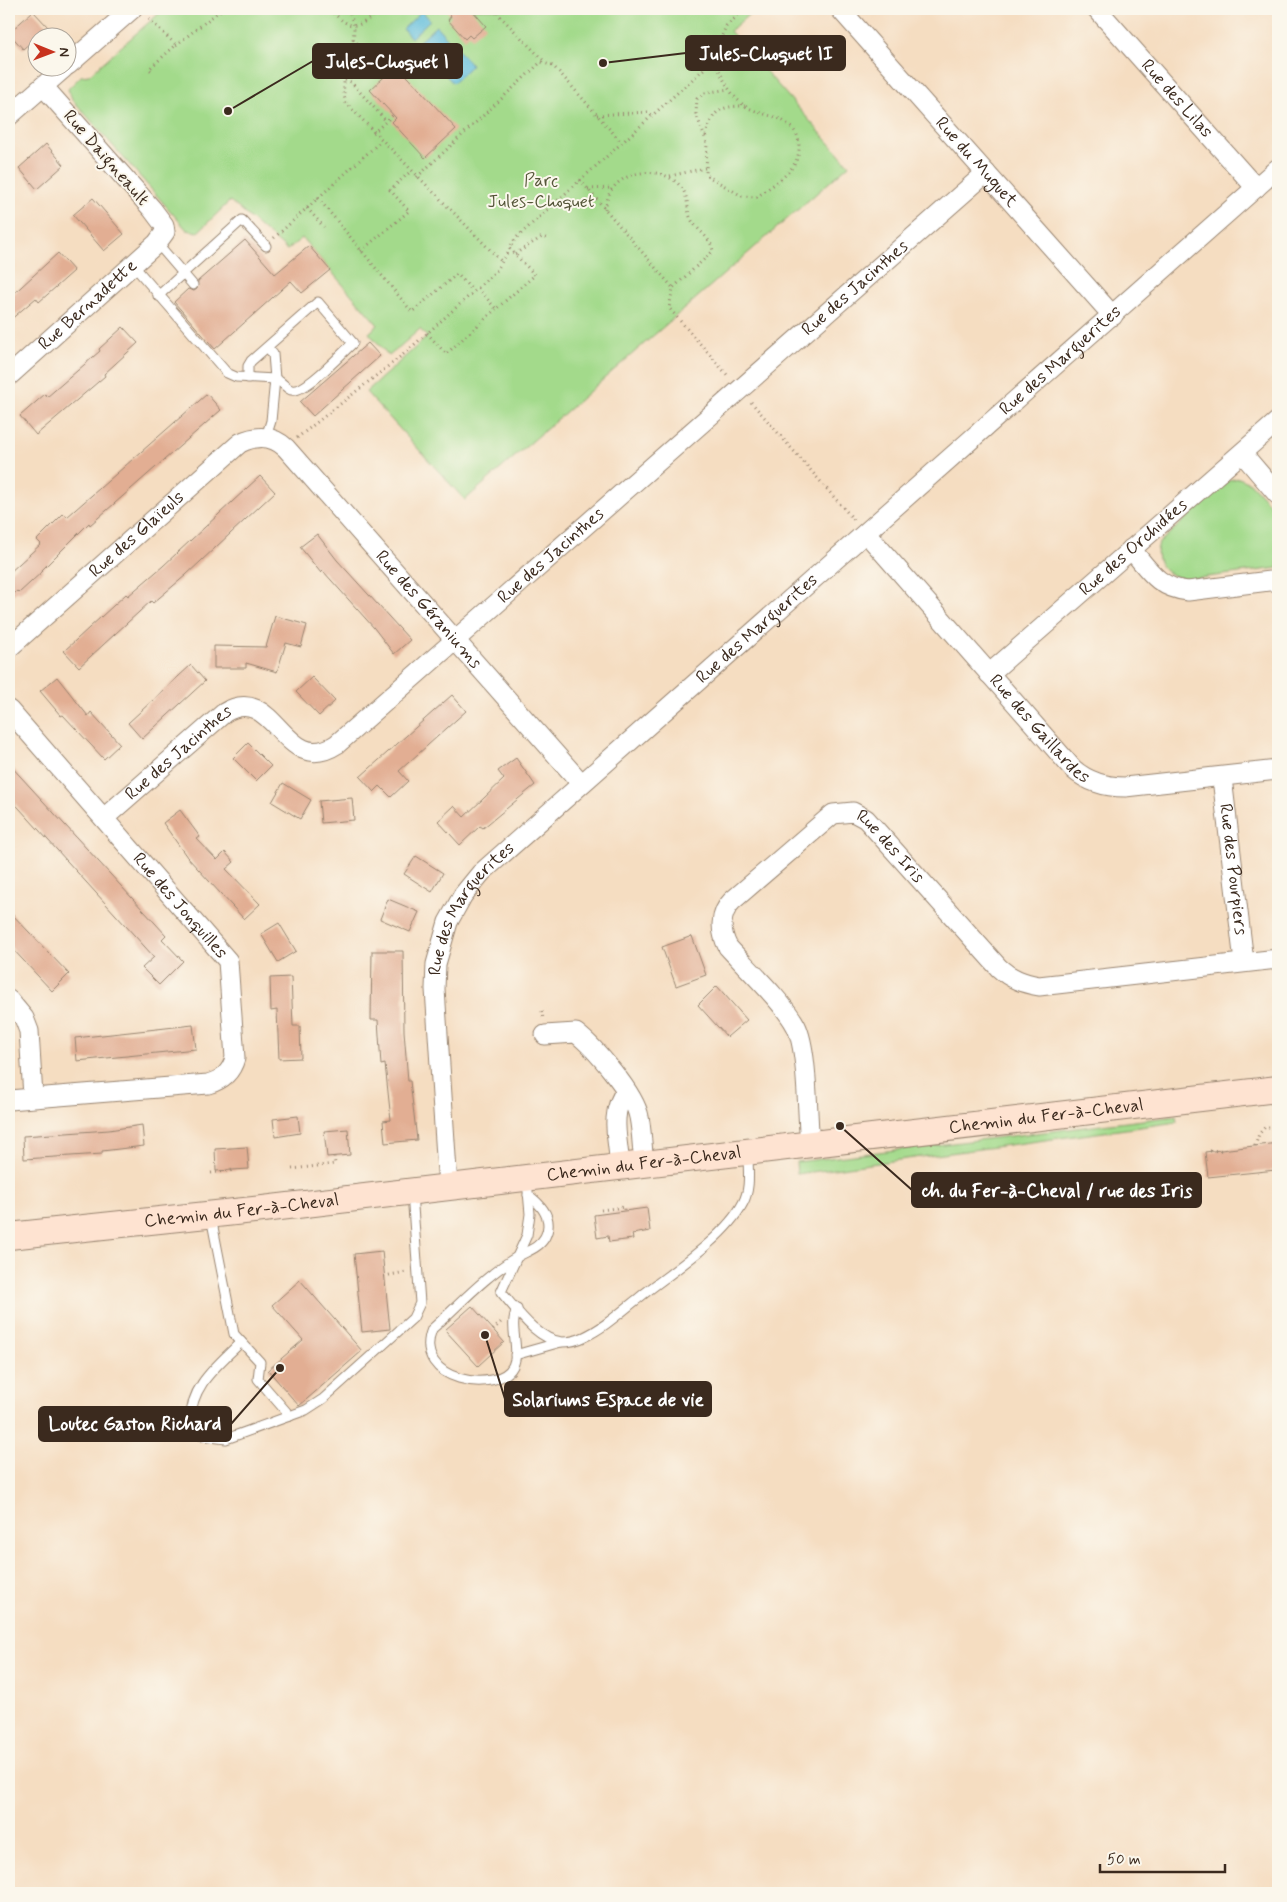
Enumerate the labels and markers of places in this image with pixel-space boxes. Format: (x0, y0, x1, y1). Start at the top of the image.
callout: Jules-Choquet II (686, 36, 845, 70)
callout: Jules-Choquet I (313, 44, 462, 78)
callout: ch. du Fer-à-Cheval / rue des Iris (912, 1173, 1201, 1207)
callout: Solariums Espace de vie (505, 1382, 711, 1416)
callout: Loutec Gaston Richard (39, 1407, 231, 1441)

